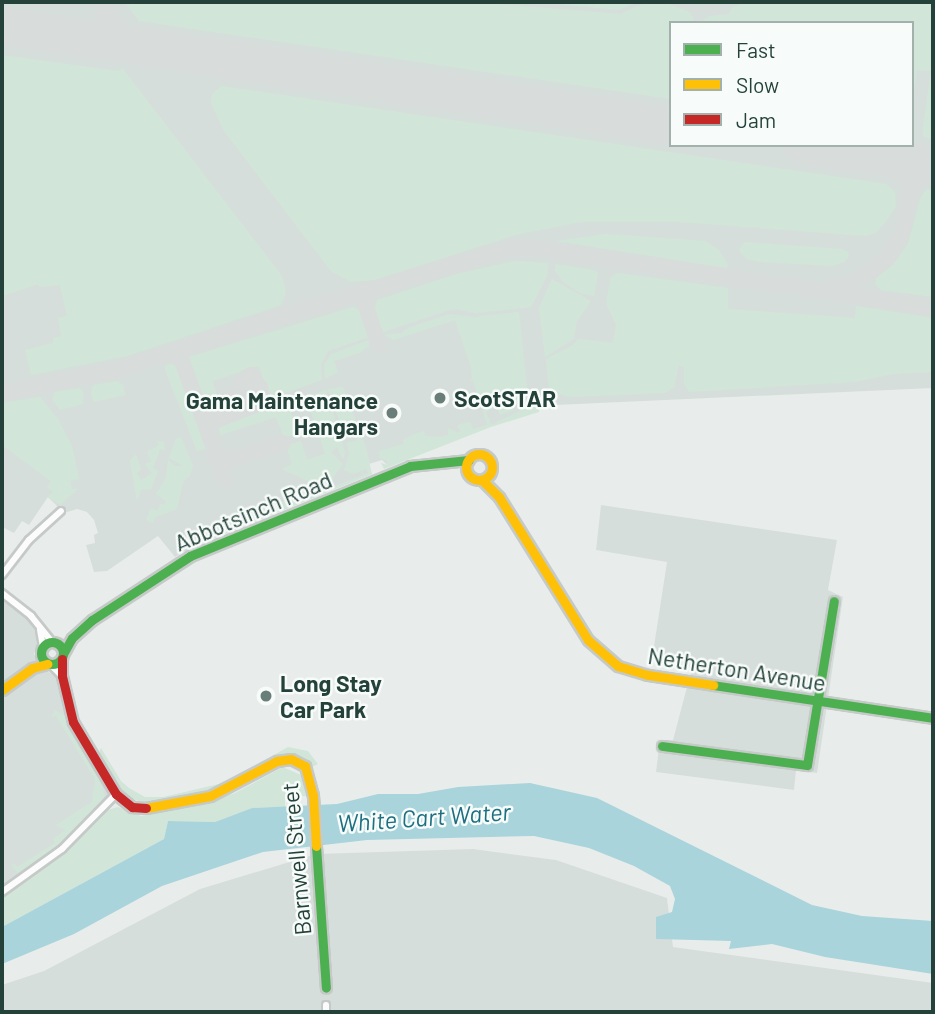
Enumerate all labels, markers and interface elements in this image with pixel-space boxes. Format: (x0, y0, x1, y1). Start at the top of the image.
legend (669, 21, 914, 147)
text: Fast (736, 37, 776, 62)
text: Slow (736, 72, 779, 97)
text: Jam (736, 107, 776, 132)
place label: ScotSTAR (454, 384, 556, 412)
place label: Gama Maintenance Hangars (186, 386, 378, 440)
marker: ScotSTAR (432, 390, 448, 406)
marker: Gama Maintenance Hangars (384, 405, 400, 421)
street label: Abbotsinch Road (170, 465, 336, 557)
street label: Netherton Avenue (646, 641, 828, 697)
place label: Long Stay Car Park (280, 669, 382, 723)
marker: Long Stay Car Park (258, 688, 274, 704)
street label: Barnwell Street (276, 782, 316, 936)
water label: White Cart Water (336, 797, 512, 837)

